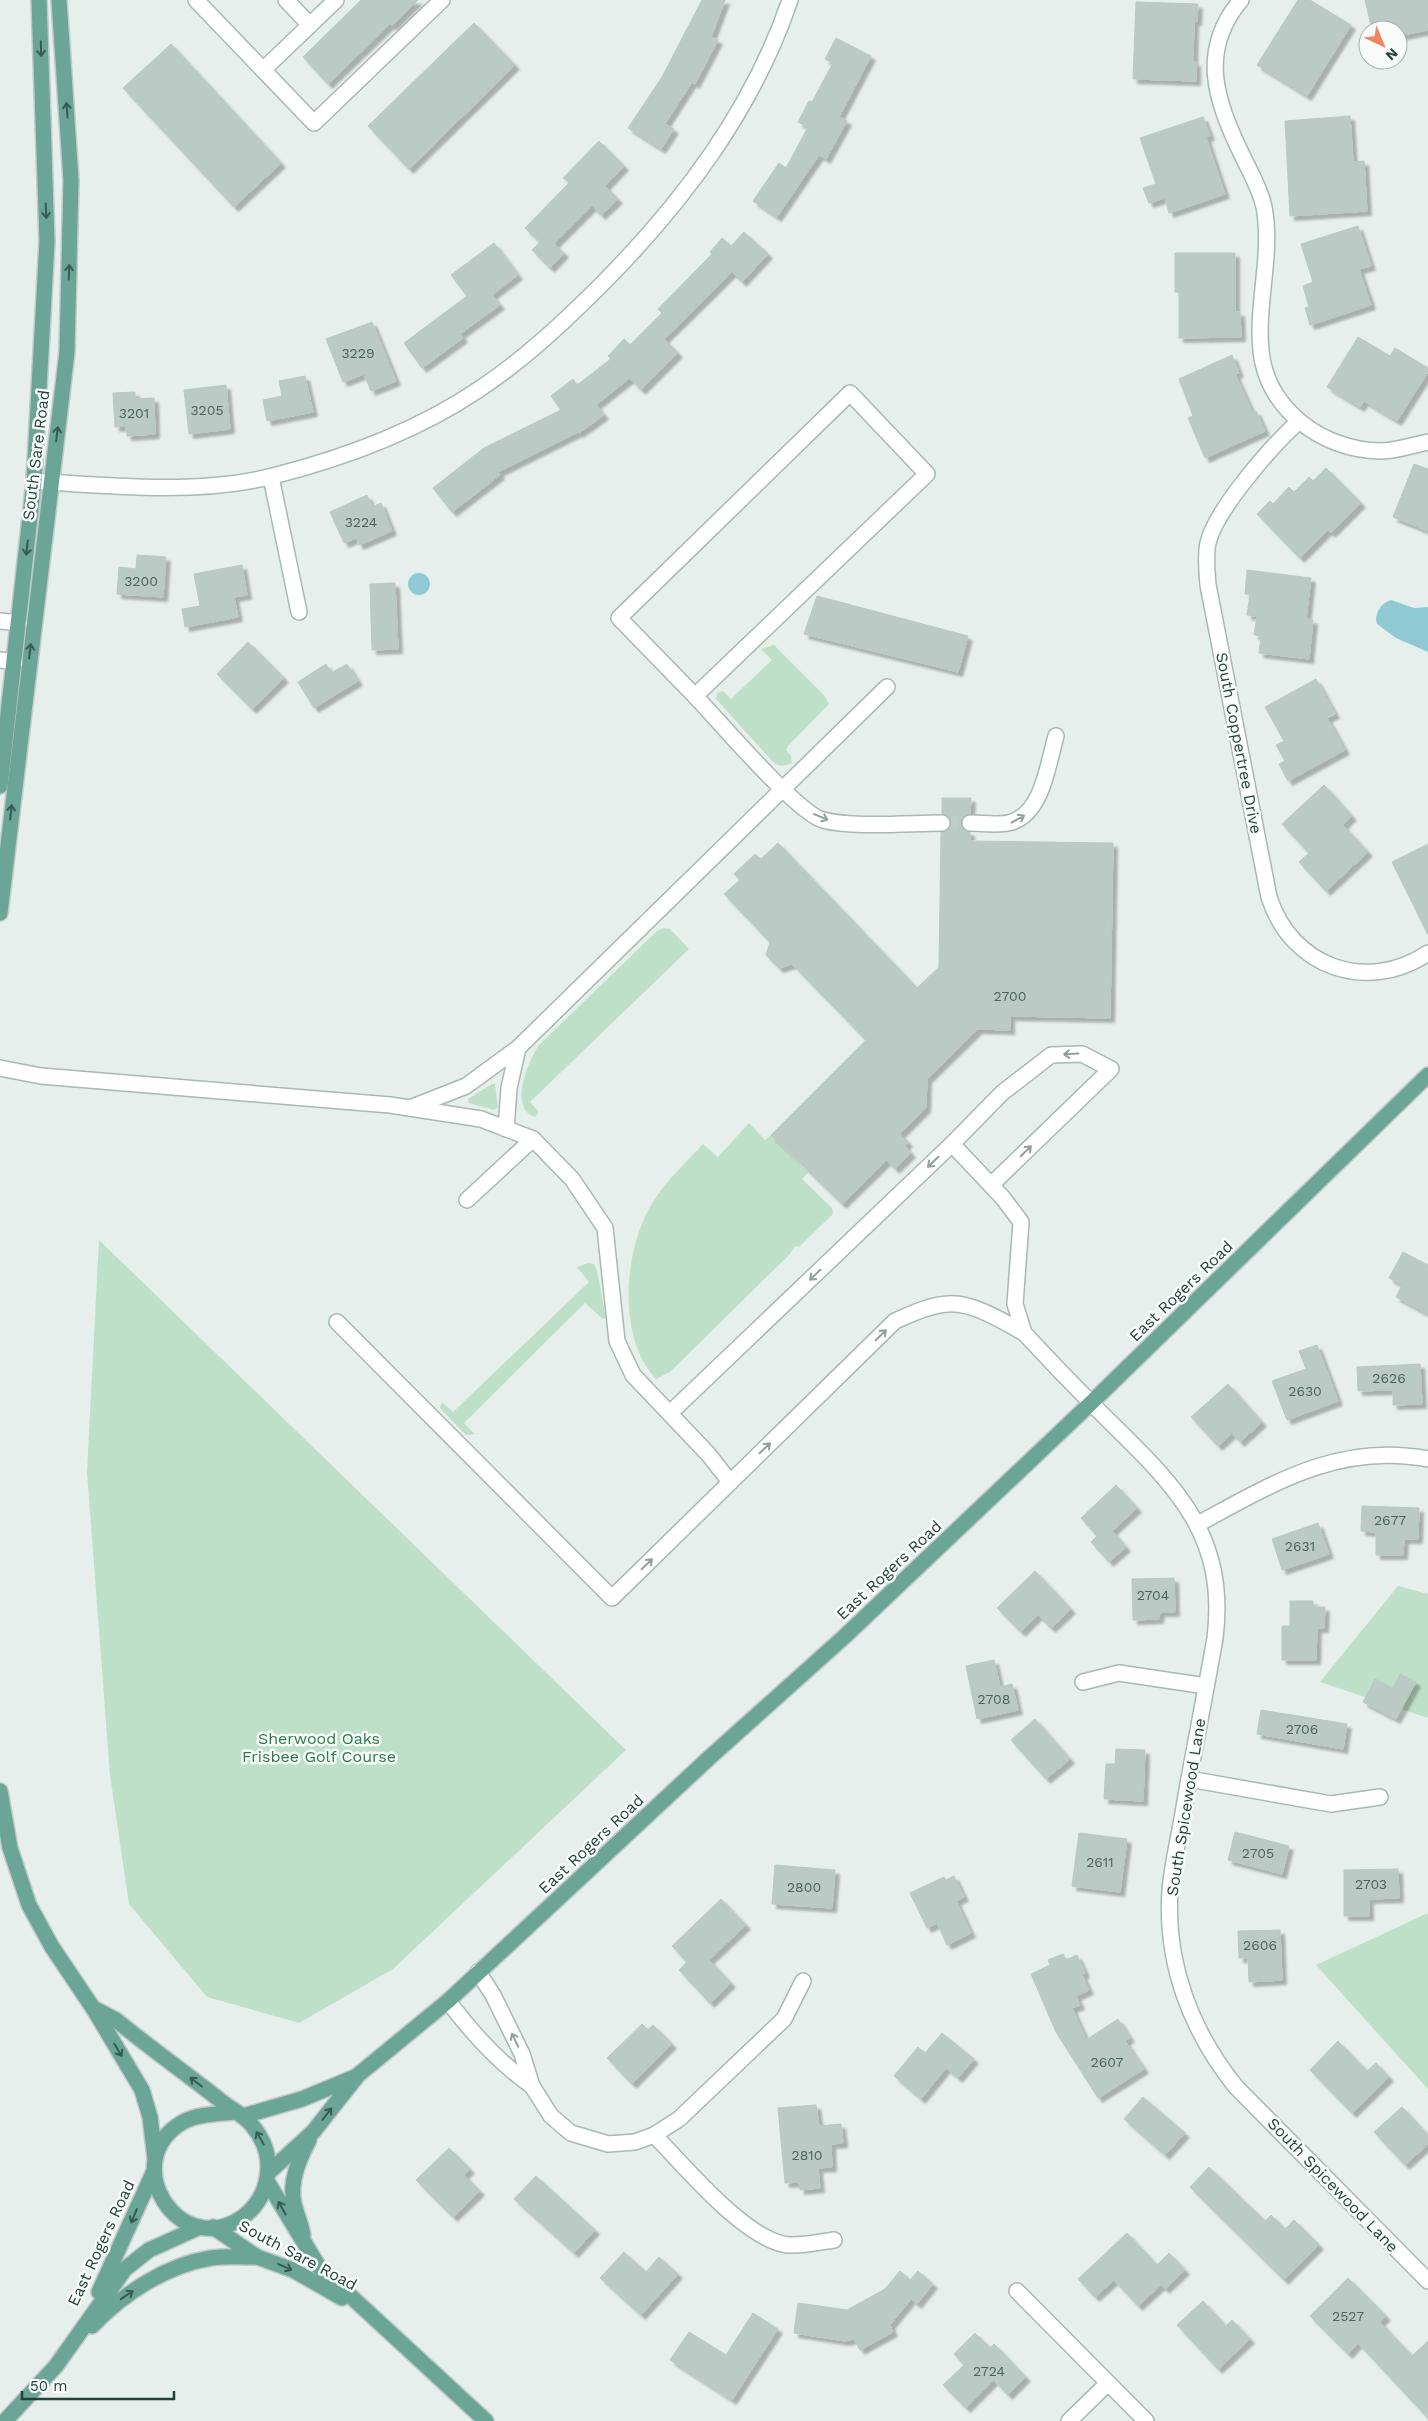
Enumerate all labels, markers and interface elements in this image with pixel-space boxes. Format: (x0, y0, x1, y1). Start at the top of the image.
north arrow (1358, 20, 1408, 70)
one-way arrow (36, 40, 46, 56)
text: N (1383, 45, 1401, 64)
one-way arrow (62, 102, 71, 118)
one-way arrow (41, 202, 51, 219)
one-way arrow (64, 264, 73, 280)
house number: 3229 (341, 345, 375, 361)
street label: South Sare Road (19, 389, 53, 521)
house number: 3205 (190, 402, 224, 418)
house number: 3201 (119, 405, 149, 421)
one-way arrow (52, 426, 62, 442)
house number: 3224 (345, 514, 377, 530)
one-way arrow (22, 540, 32, 556)
house number: 3200 (124, 573, 158, 589)
one-way arrow (25, 643, 35, 659)
street label: South Coppertree Drive (1212, 651, 1266, 835)
one-way arrow (6, 804, 16, 820)
one-way arrow (813, 813, 828, 823)
one-way arrow (1010, 814, 1025, 824)
house number: 2700 (994, 988, 1026, 1004)
one-way arrow (1063, 1050, 1079, 1059)
one-way arrow (1020, 1145, 1032, 1157)
one-way arrow (927, 1156, 939, 1168)
street label: East Rogers Road (1125, 1237, 1237, 1345)
one-way arrow (809, 1269, 822, 1281)
one-way arrow (875, 1329, 888, 1341)
house number: 2626 (1372, 1370, 1406, 1386)
house number: 2630 (1288, 1383, 1322, 1399)
one-way arrow (759, 1442, 771, 1454)
house number: 2677 (1374, 1512, 1406, 1528)
street label: East Rogers Road (833, 1516, 945, 1624)
house number: 2631 (1285, 1538, 1315, 1554)
one-way arrow (640, 1558, 653, 1570)
house number: 2704 (1137, 1587, 1169, 1603)
house number: 2708 (978, 1691, 1010, 1707)
street label: South Spicewood Lane (1163, 1717, 1209, 1897)
house number: 2706 (1286, 1721, 1318, 1737)
park label: Sherwood Oaks Frisbee Golf Course (242, 1729, 396, 1766)
street label: East Rogers Road (535, 1790, 647, 1898)
house number: 2705 (1242, 1845, 1274, 1861)
house number: 2611 (1086, 1854, 1114, 1870)
house number: 2703 (1355, 1876, 1387, 1892)
house number: 2800 (787, 1879, 821, 1895)
house number: 2606 (1243, 1937, 1277, 1953)
one-way arrow (510, 2033, 520, 2048)
one-way arrow (114, 2042, 124, 2056)
house number: 2607 (1091, 2054, 1124, 2070)
one-way arrow (189, 2077, 203, 2087)
one-way arrow (322, 2108, 333, 2121)
street label: South Spicewood Lane (1264, 2114, 1402, 2256)
one-way arrow (255, 2132, 265, 2146)
house number: 2810 (792, 2147, 822, 2163)
street label: East Rogers Road (64, 2177, 138, 2309)
one-way arrow (276, 2201, 286, 2215)
one-way arrow (129, 2208, 139, 2223)
street label: South Sare Road (236, 2216, 360, 2294)
one-way arrow (278, 2264, 293, 2273)
one-way arrow (120, 2289, 134, 2299)
house number: 2527 (1332, 2308, 1364, 2324)
house number: 2724 (973, 2363, 1005, 2379)
scale bar (22, 2368, 175, 2400)
text: 50 m (30, 2377, 67, 2395)

